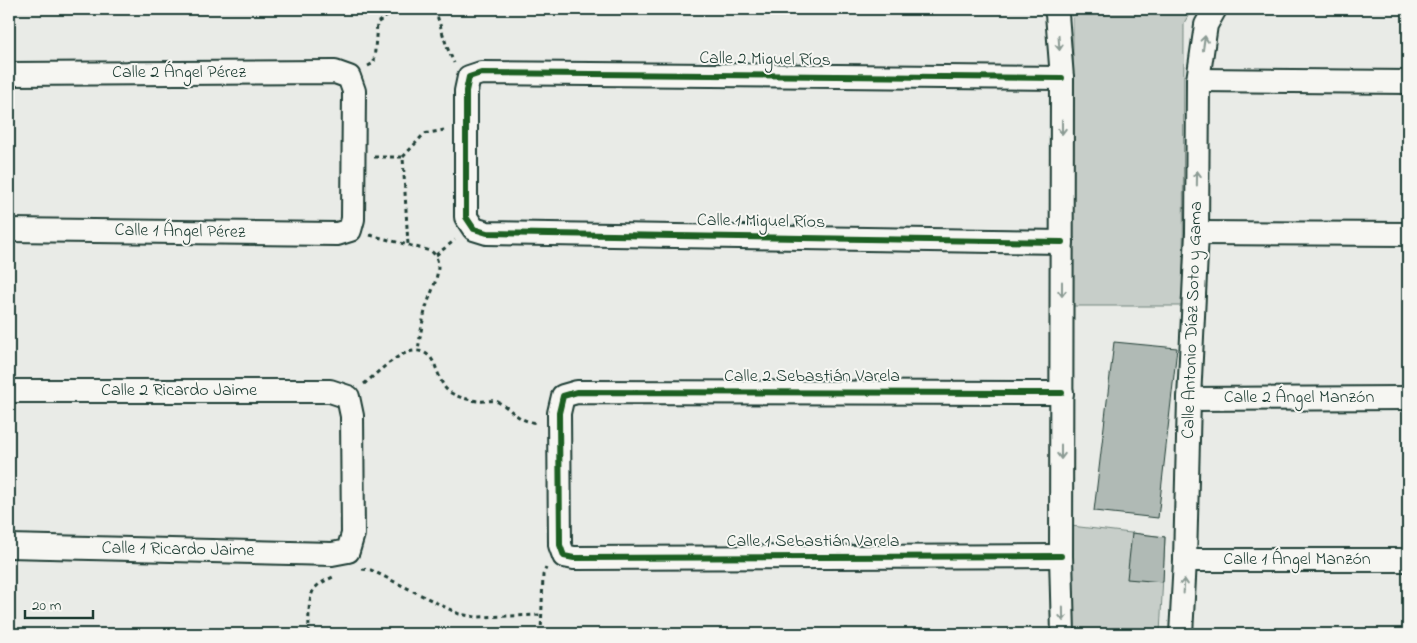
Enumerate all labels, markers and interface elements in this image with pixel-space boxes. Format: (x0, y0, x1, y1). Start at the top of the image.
one-way arrow (1055, 35, 1064, 51)
one-way arrow (1199, 36, 1209, 52)
street label: Calle 2 Miguel Ríos (699, 46, 831, 75)
street label: Calle 2 Ángel Pérez (112, 60, 246, 87)
one-way arrow (1057, 118, 1067, 134)
one-way arrow (1193, 171, 1202, 187)
street label: Calle Antonio Díaz Soto y Gama (1176, 201, 1210, 439)
street label: Calle 1 Miguel Ríos (697, 208, 825, 237)
street label: Calle 1 Ángel Pérez (114, 218, 246, 247)
one-way arrow (1057, 280, 1067, 297)
street label: Calle 2 Sebastián Varela (724, 364, 900, 390)
street label: Calle 2 Ricardo Jaime (101, 378, 258, 404)
street label: Calle 2 Ángel Manzón (1224, 385, 1374, 412)
one-way arrow (1056, 443, 1066, 459)
street label: Calle 1 Sebastián Varela (727, 529, 899, 555)
street label: Calle 1 Ricardo Jaime (101, 536, 255, 564)
street label: Calle 1 Ángel Manzón (1223, 547, 1371, 574)
one-way arrow (1179, 578, 1188, 594)
scale bar (25, 588, 92, 620)
text: 20 m (32, 595, 62, 617)
one-way arrow (1058, 606, 1067, 622)

